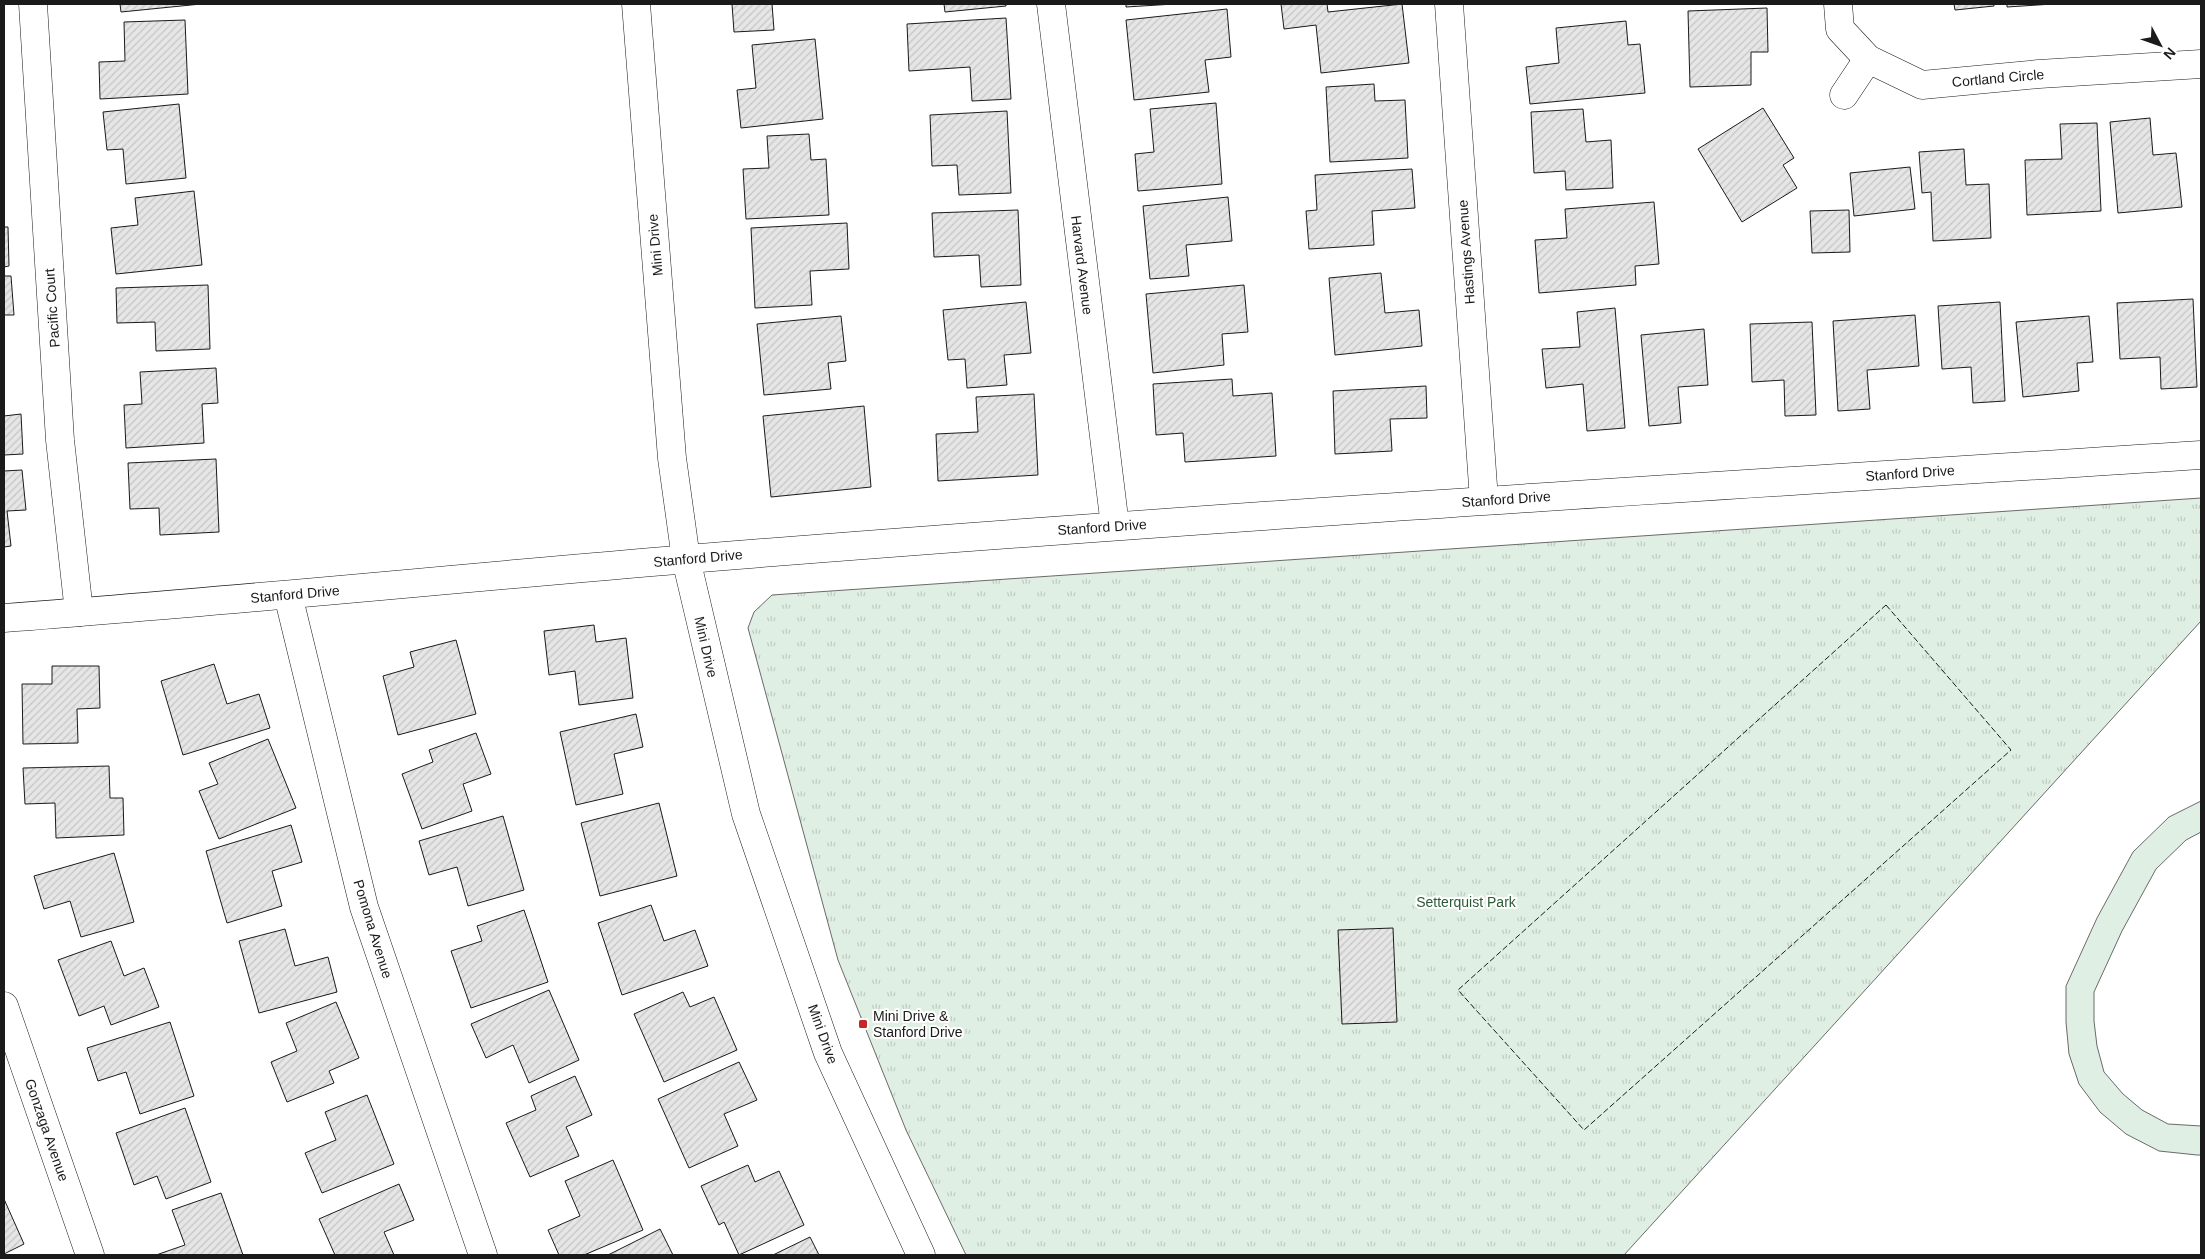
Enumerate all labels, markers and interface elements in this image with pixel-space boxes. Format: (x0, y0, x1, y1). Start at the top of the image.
north arrow (2135, 20, 2185, 70)
text: N (2160, 44, 2179, 63)
street label: Cortland Circle (1951, 66, 2045, 90)
street label: Hastings Avenue (1454, 199, 1478, 305)
street label: Mini Drive (644, 213, 666, 277)
street label: Harvard Avenue (1068, 214, 1096, 316)
street label: Pacific Court (41, 268, 63, 348)
street label: Stanford Drive (1865, 462, 1955, 484)
street label: Stanford Drive (1461, 488, 1551, 510)
street label: Stanford Drive (1057, 516, 1147, 538)
street label: Stanford Drive (653, 546, 743, 570)
street label: Stanford Drive (250, 582, 340, 606)
street label: Mini Drive (691, 615, 721, 679)
street label: Pomona Avenue (350, 878, 396, 981)
park label: Setterquist Park (1416, 894, 1517, 910)
street label: Mini Drive (805, 1002, 841, 1066)
place label: Mini Drive & Stanford Drive (873, 1008, 963, 1040)
marker: Mini Drive & Stanford Drive (857, 1018, 869, 1030)
street label: Gonzaga Avenue (22, 1077, 72, 1183)

